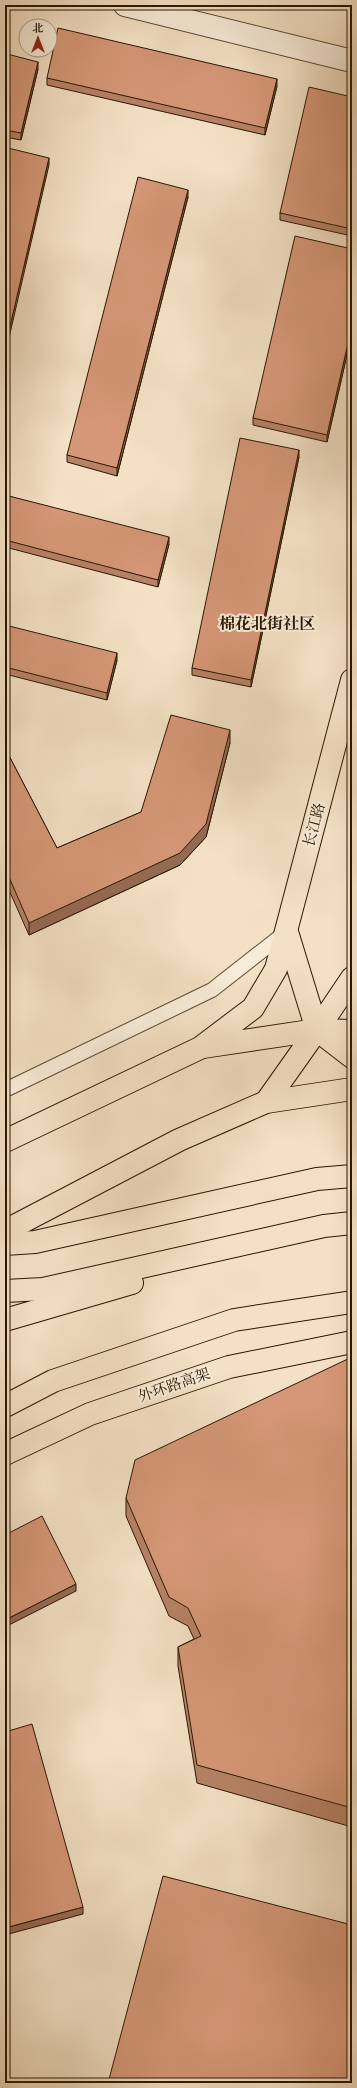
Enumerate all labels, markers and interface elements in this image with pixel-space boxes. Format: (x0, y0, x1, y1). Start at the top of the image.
north arrow (18, 18, 58, 58)
text: 北 (33, 23, 44, 35)
district label: 棉花北街社区 (219, 615, 315, 633)
street label: 长江路 (300, 801, 329, 849)
street label: 外环路高架 (136, 1365, 212, 1406)

